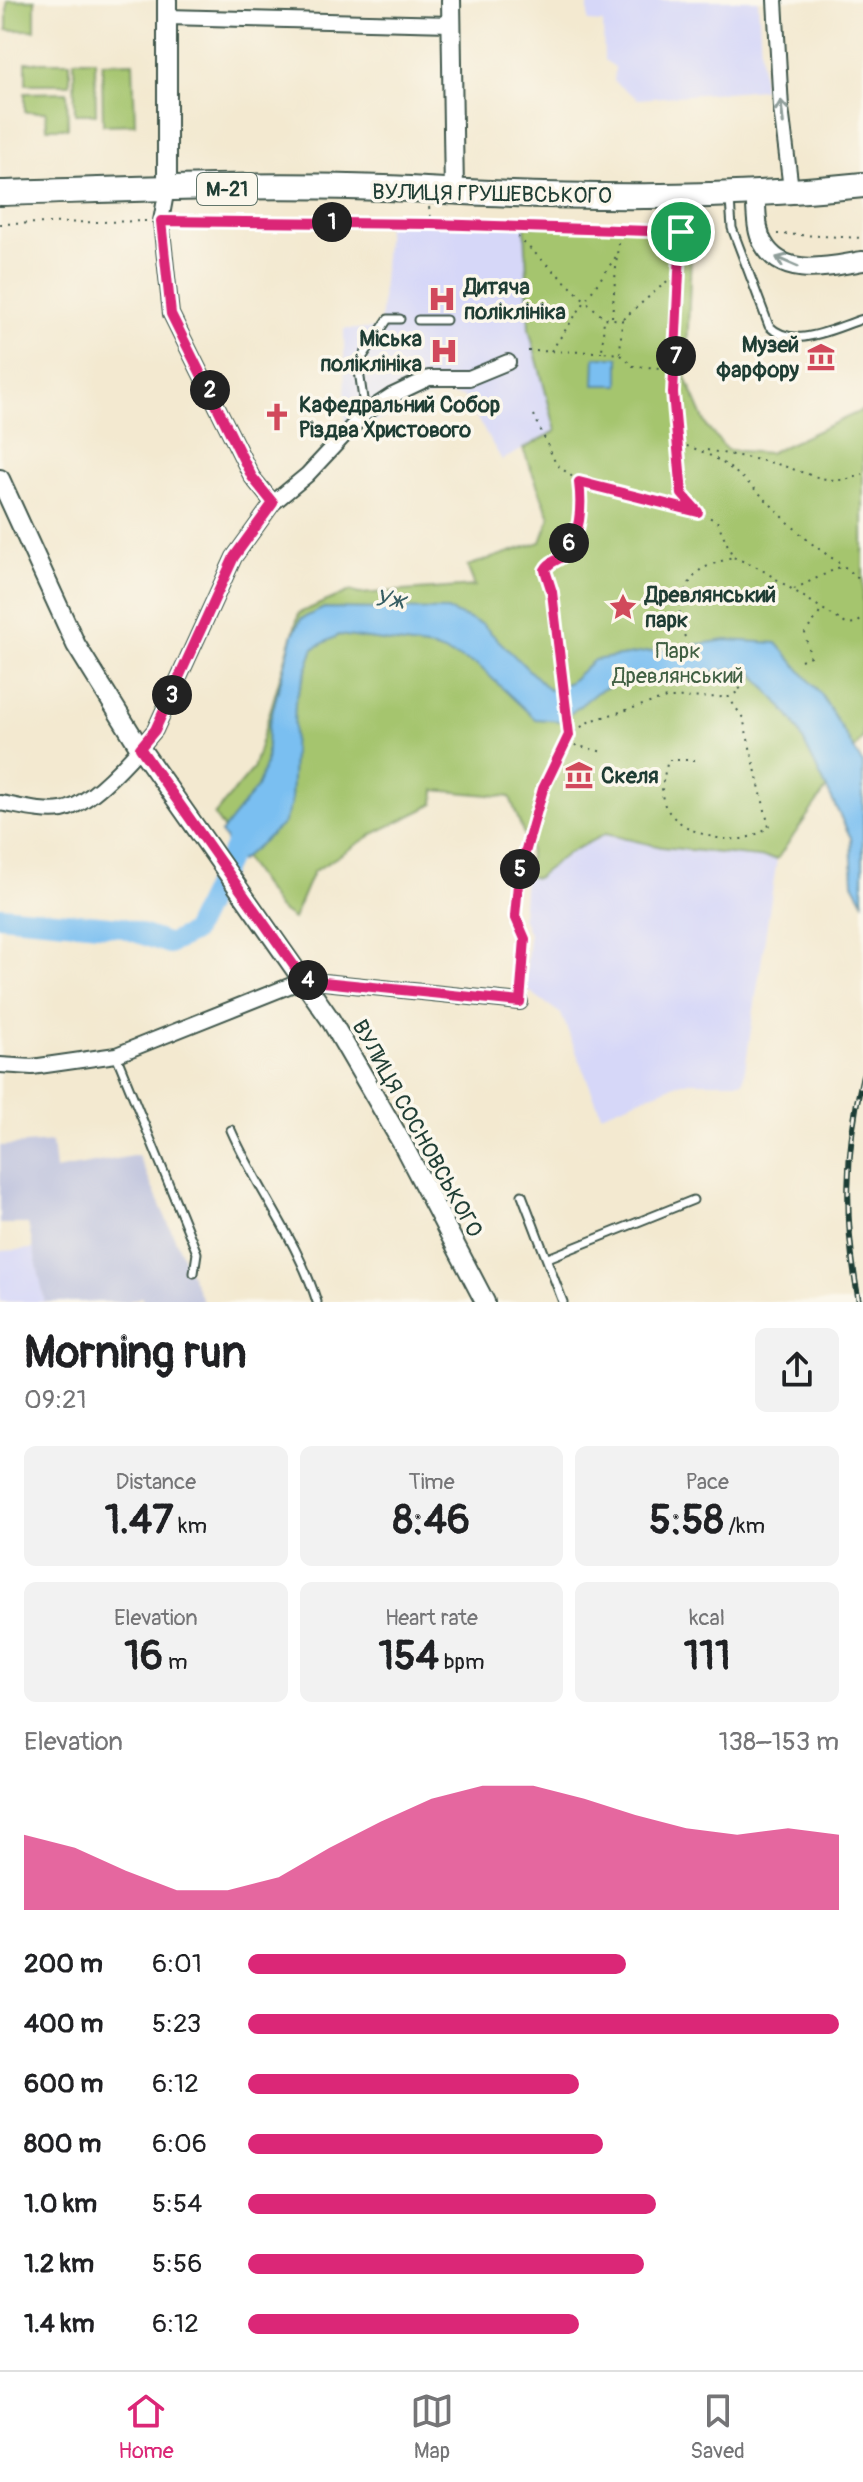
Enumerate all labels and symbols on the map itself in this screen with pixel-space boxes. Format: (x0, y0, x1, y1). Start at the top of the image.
one-way arrow (774, 99, 789, 126)
road number: М-21 (197, 173, 257, 205)
street label: ВУЛИЦЯ ГРУШЕВСЬКОГО (372, 178, 612, 210)
pin (647, 198, 715, 266)
pin: 1 (312, 202, 352, 242)
one-way arrow (776, 253, 800, 268)
place label: Дитяча поліклініка (462, 273, 566, 326)
hospital icon: Дитяча поліклініка (427, 284, 457, 314)
place label: Міська поліклініка (320, 325, 422, 378)
place label: Музей фарфору (716, 331, 800, 384)
hospital icon: Міська поліклініка (429, 336, 459, 366)
pin: 7 (656, 336, 696, 376)
museum icon: Музей фарфору (806, 342, 836, 372)
pin: 2 (190, 370, 230, 410)
place label: Кафедральний Собор Різдва Христового (299, 391, 500, 444)
church icon: Кафедральний Собор Різдва Христового (262, 402, 292, 432)
pin: 6 (549, 523, 589, 563)
place label: Древлянський парк (643, 581, 776, 634)
water label: Уж (373, 583, 410, 616)
place icon: Древлянський парк (608, 592, 638, 622)
park label: Парк Древлянський (611, 637, 744, 690)
pin: 3 (152, 675, 192, 715)
museum icon: Скеля (564, 760, 594, 790)
place label: Скеля (601, 762, 659, 790)
pin: 5 (500, 849, 540, 889)
pin: 4 (288, 960, 328, 1000)
street label: ВУЛИЦЯ СОСНОВСЬКОГО (346, 1015, 489, 1242)

